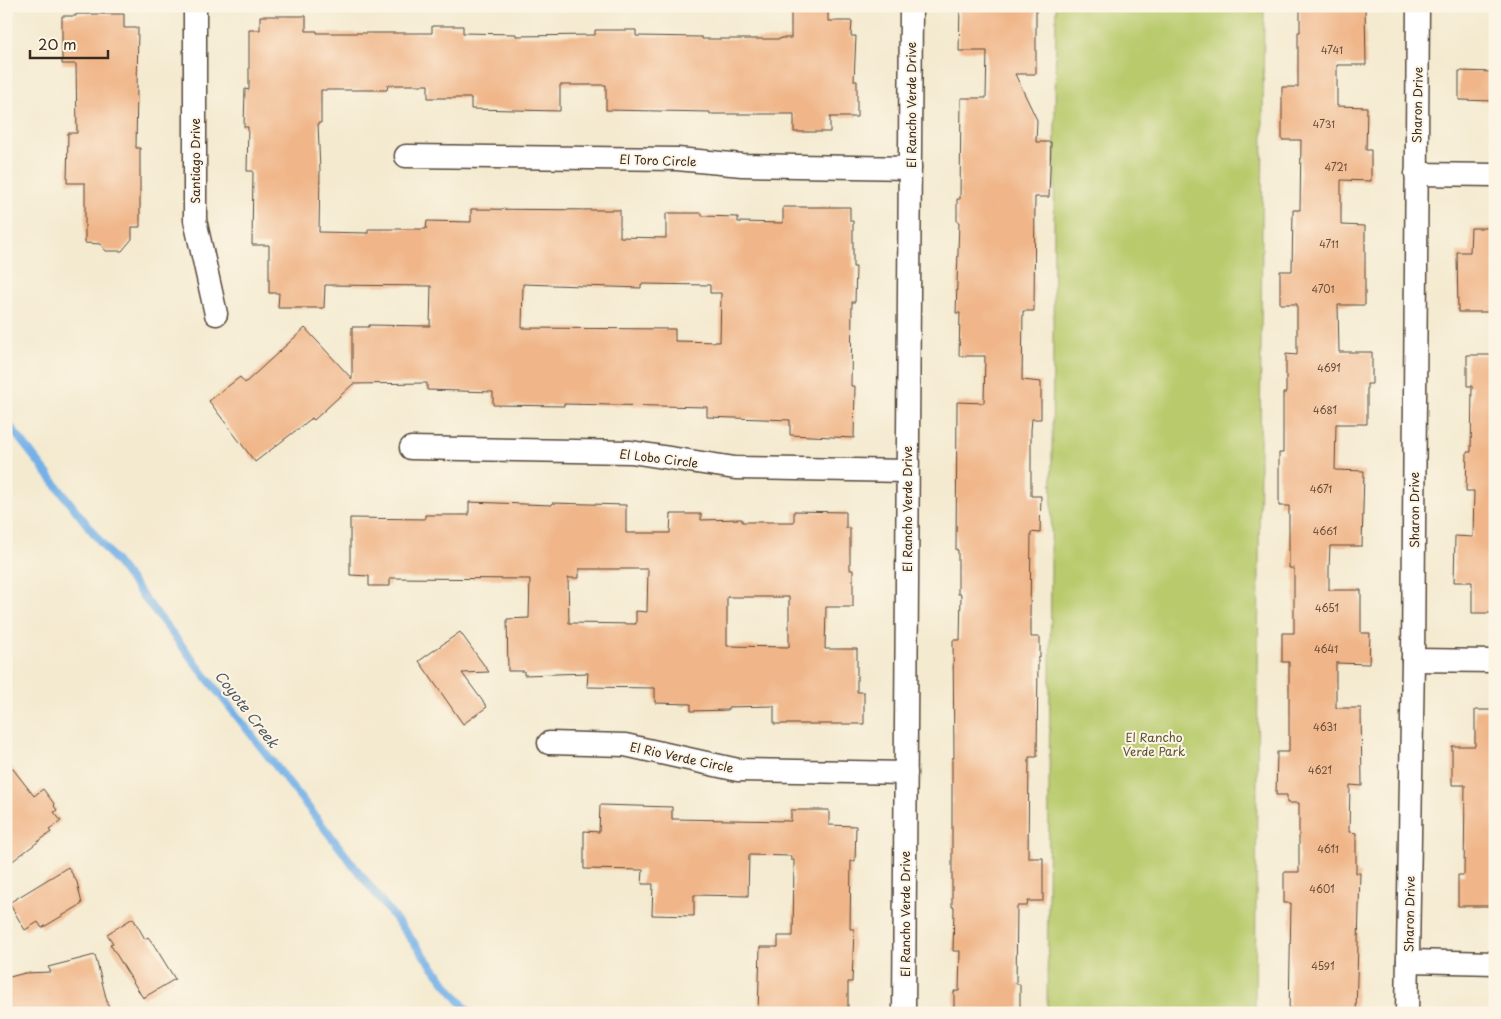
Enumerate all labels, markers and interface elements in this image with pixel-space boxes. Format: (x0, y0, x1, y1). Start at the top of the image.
scale bar (30, 28, 108, 60)
text: 20 m (38, 32, 77, 55)
street label: El Rancho Verde Drive (902, 42, 920, 168)
house number: 4741 (1321, 42, 1343, 57)
street label: Sharon Drive (1407, 67, 1427, 143)
house number: 4731 (1313, 116, 1335, 131)
street label: Santiago Drive (186, 118, 204, 204)
street label: El Toro Circle (619, 150, 697, 170)
house number: 4721 (1325, 159, 1348, 174)
house number: 4711 (1319, 236, 1339, 251)
house number: 4701 (1312, 281, 1335, 296)
house number: 4691 (1317, 360, 1341, 375)
house number: 4681 (1313, 402, 1337, 417)
street label: El Lobo Circle (619, 444, 700, 472)
street label: El Rancho Verde Drive (898, 446, 916, 572)
street label: Sharon Drive (1405, 472, 1423, 548)
house number: 4671 (1310, 481, 1332, 496)
house number: 4661 (1313, 523, 1337, 538)
house number: 4651 (1315, 600, 1339, 615)
house number: 4641 (1314, 641, 1338, 656)
water label: Coyote Creek (210, 666, 285, 753)
house number: 4631 (1313, 719, 1337, 734)
park label: El Rancho Verde Park (1123, 728, 1185, 760)
street label: El Rio Verde Circle (629, 737, 736, 777)
house number: 4621 (1308, 762, 1332, 777)
house number: 4611 (1317, 841, 1339, 856)
street label: El Rancho Verde Drive (896, 851, 914, 977)
street label: Sharon Drive (1399, 876, 1419, 952)
house number: 4601 (1309, 881, 1335, 896)
house number: 4591 (1311, 958, 1335, 973)

